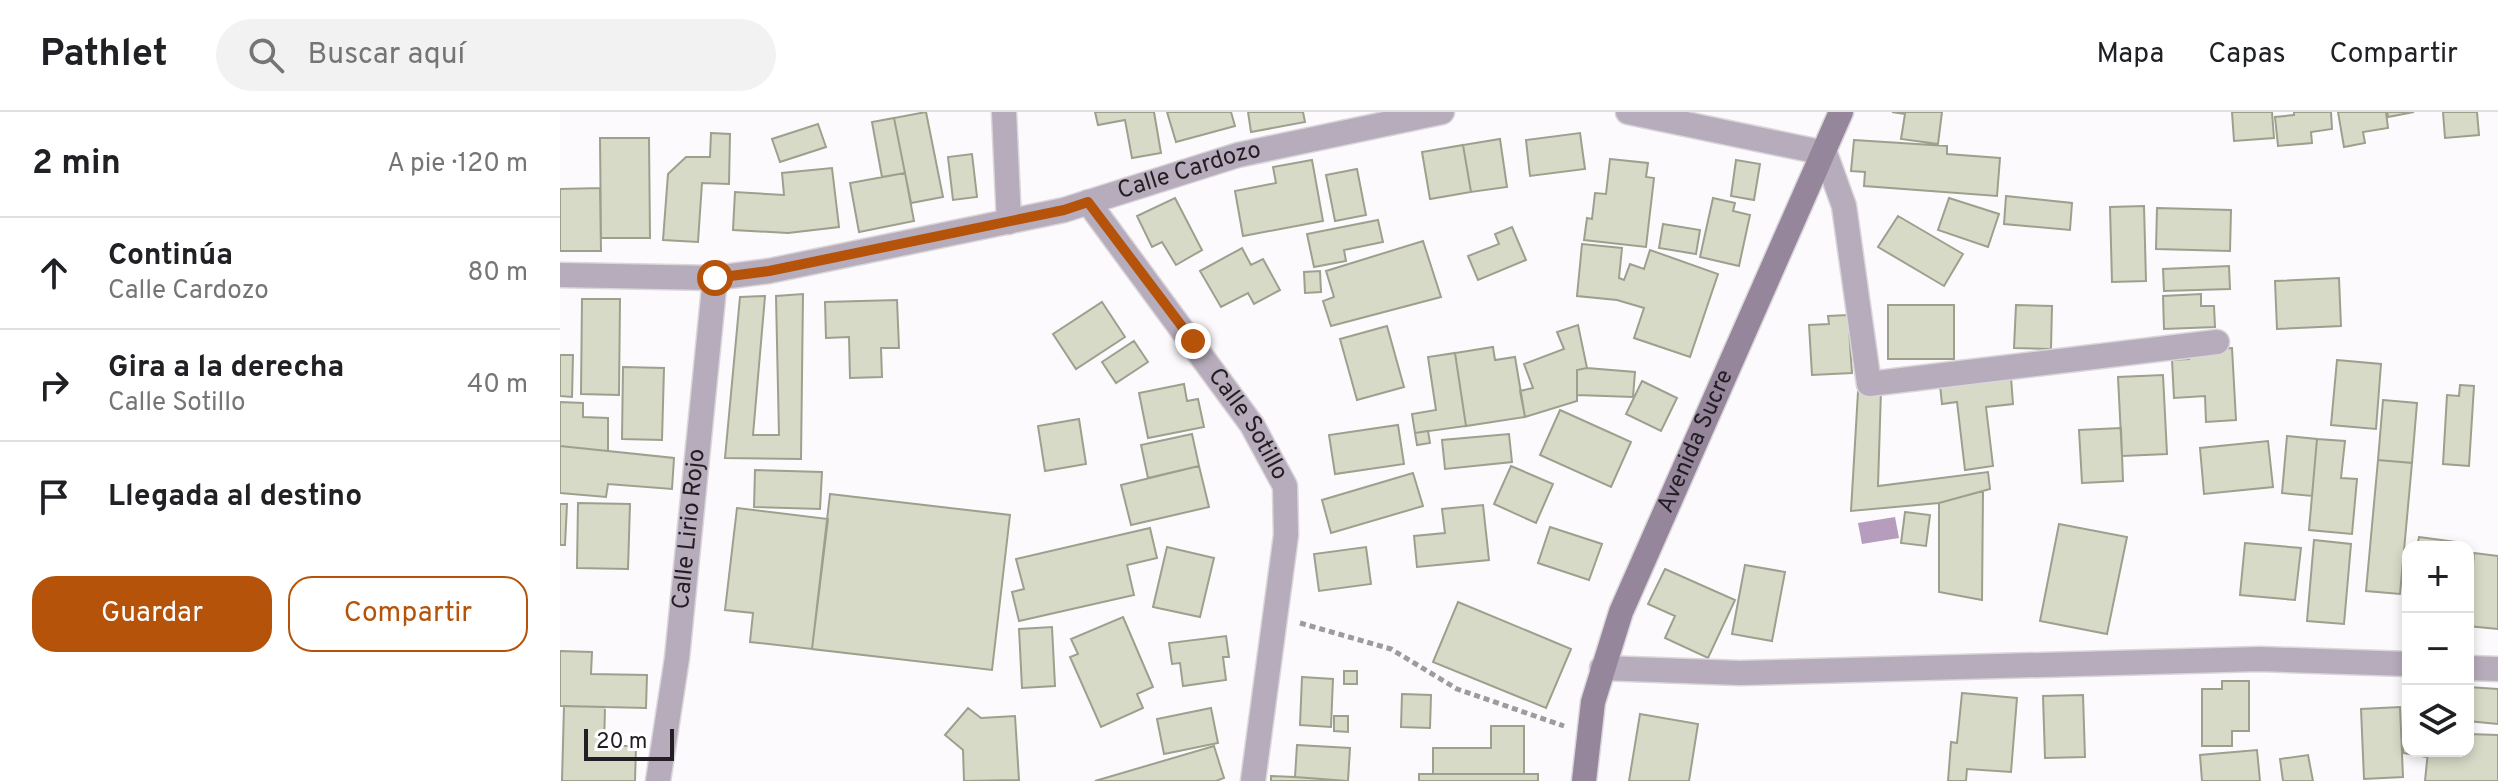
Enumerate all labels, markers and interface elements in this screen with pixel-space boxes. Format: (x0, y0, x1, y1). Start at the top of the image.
search box (216, 19, 776, 91)
text: Pathlet (40, 31, 168, 80)
icon: search (244, 33, 288, 77)
text: Buscar aquí (308, 37, 465, 74)
text: Mapa (2097, 37, 2164, 73)
text: Capas (2208, 37, 2286, 73)
text: Compartir (2330, 37, 2458, 73)
street label: Calle Cardozo (1114, 136, 1264, 207)
text: 2 min (32, 143, 121, 186)
text: A pie · 120 m (387, 148, 528, 181)
text: Continúa (108, 238, 233, 275)
icon: ahead (32, 251, 76, 295)
text: 80 m (468, 257, 528, 290)
route start (697, 260, 733, 296)
text: Calle Cardozo (108, 275, 269, 308)
route end (1175, 323, 1211, 359)
text: Gira a la derecha (108, 350, 344, 387)
icon: right (32, 363, 76, 407)
street label: Calle Sotillo (1201, 363, 1294, 486)
street label: Avenida Sucre (1651, 365, 1741, 518)
text: 40 m (467, 369, 528, 402)
text: Calle Sotillo (108, 387, 246, 420)
street label: Calle Lirio Rojo (667, 447, 713, 611)
icon: arrive (32, 475, 76, 519)
text: Llegada al destino (108, 479, 362, 516)
map controls (2402, 541, 2474, 757)
button: + (2402, 541, 2474, 613)
button: Guardar (32, 576, 272, 652)
button: Compartir (288, 576, 528, 652)
button: − (2402, 613, 2474, 685)
button: layers (2402, 685, 2474, 757)
scale bar (584, 725, 674, 761)
text: 20 m (596, 729, 647, 756)

